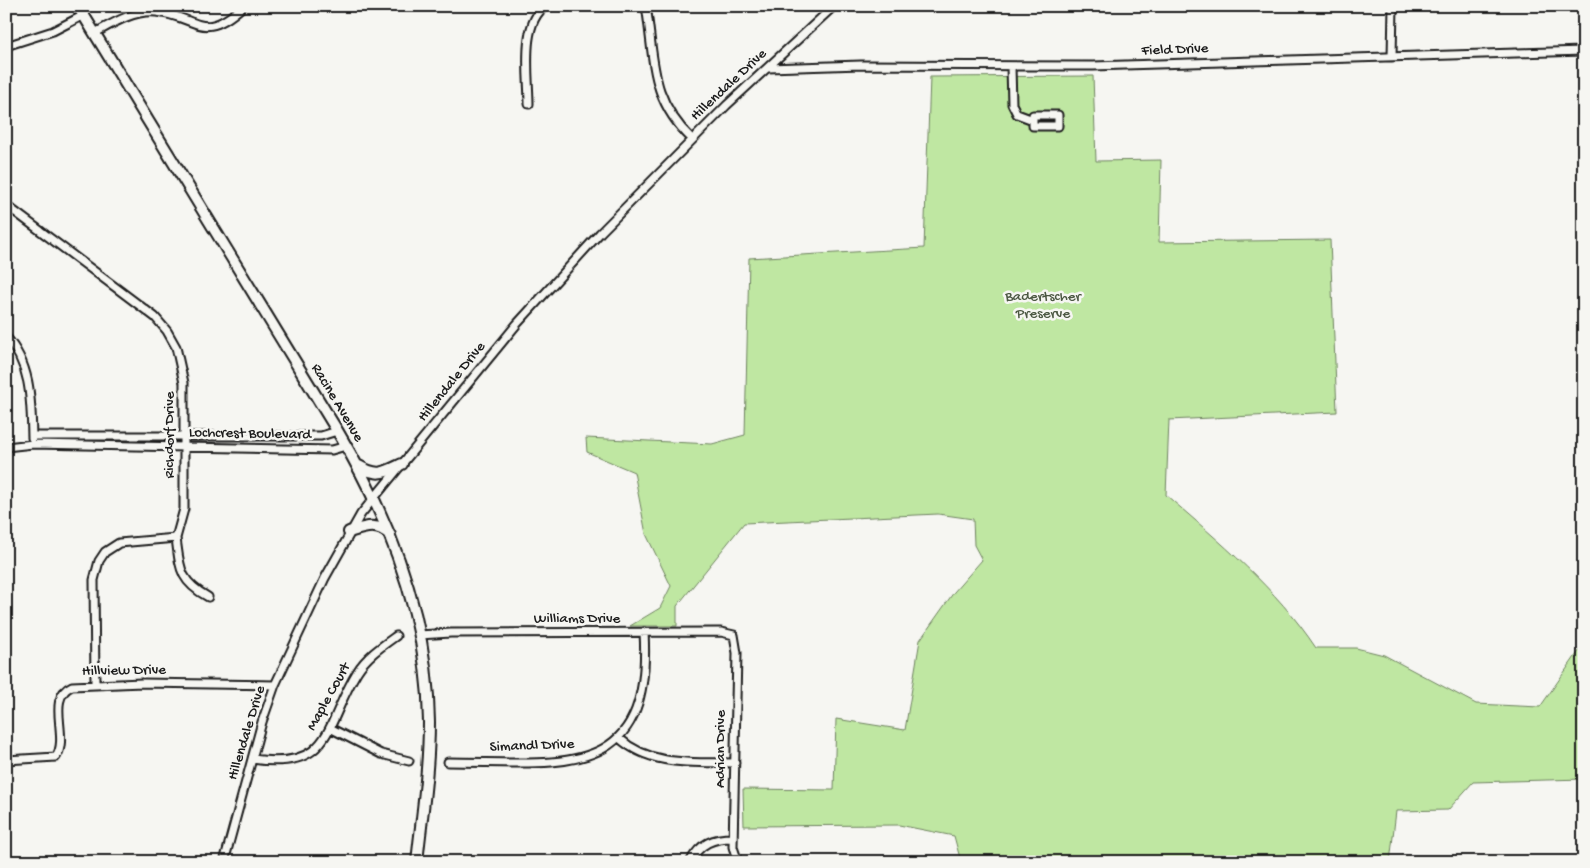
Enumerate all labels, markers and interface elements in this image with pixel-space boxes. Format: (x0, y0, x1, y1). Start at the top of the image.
street label: Field Drive (1140, 40, 1209, 60)
street label: Hillendale Drive (687, 45, 771, 125)
park label: Badertscher Preserve (1004, 288, 1083, 323)
street label: Hillendale Drive (414, 338, 490, 426)
street label: Racine Avenue (307, 361, 368, 446)
street label: Richdorf Drive (161, 391, 179, 479)
street label: Lochcrest Boulevard (189, 424, 313, 444)
street label: Williams Drive (534, 610, 621, 628)
street label: Maple Court (303, 658, 356, 734)
street label: Hillview Drive (82, 661, 166, 681)
street label: Hillendale Drive (224, 683, 270, 782)
street label: Adrian Drive (712, 710, 730, 788)
street label: Simandl Drive (489, 736, 575, 756)

